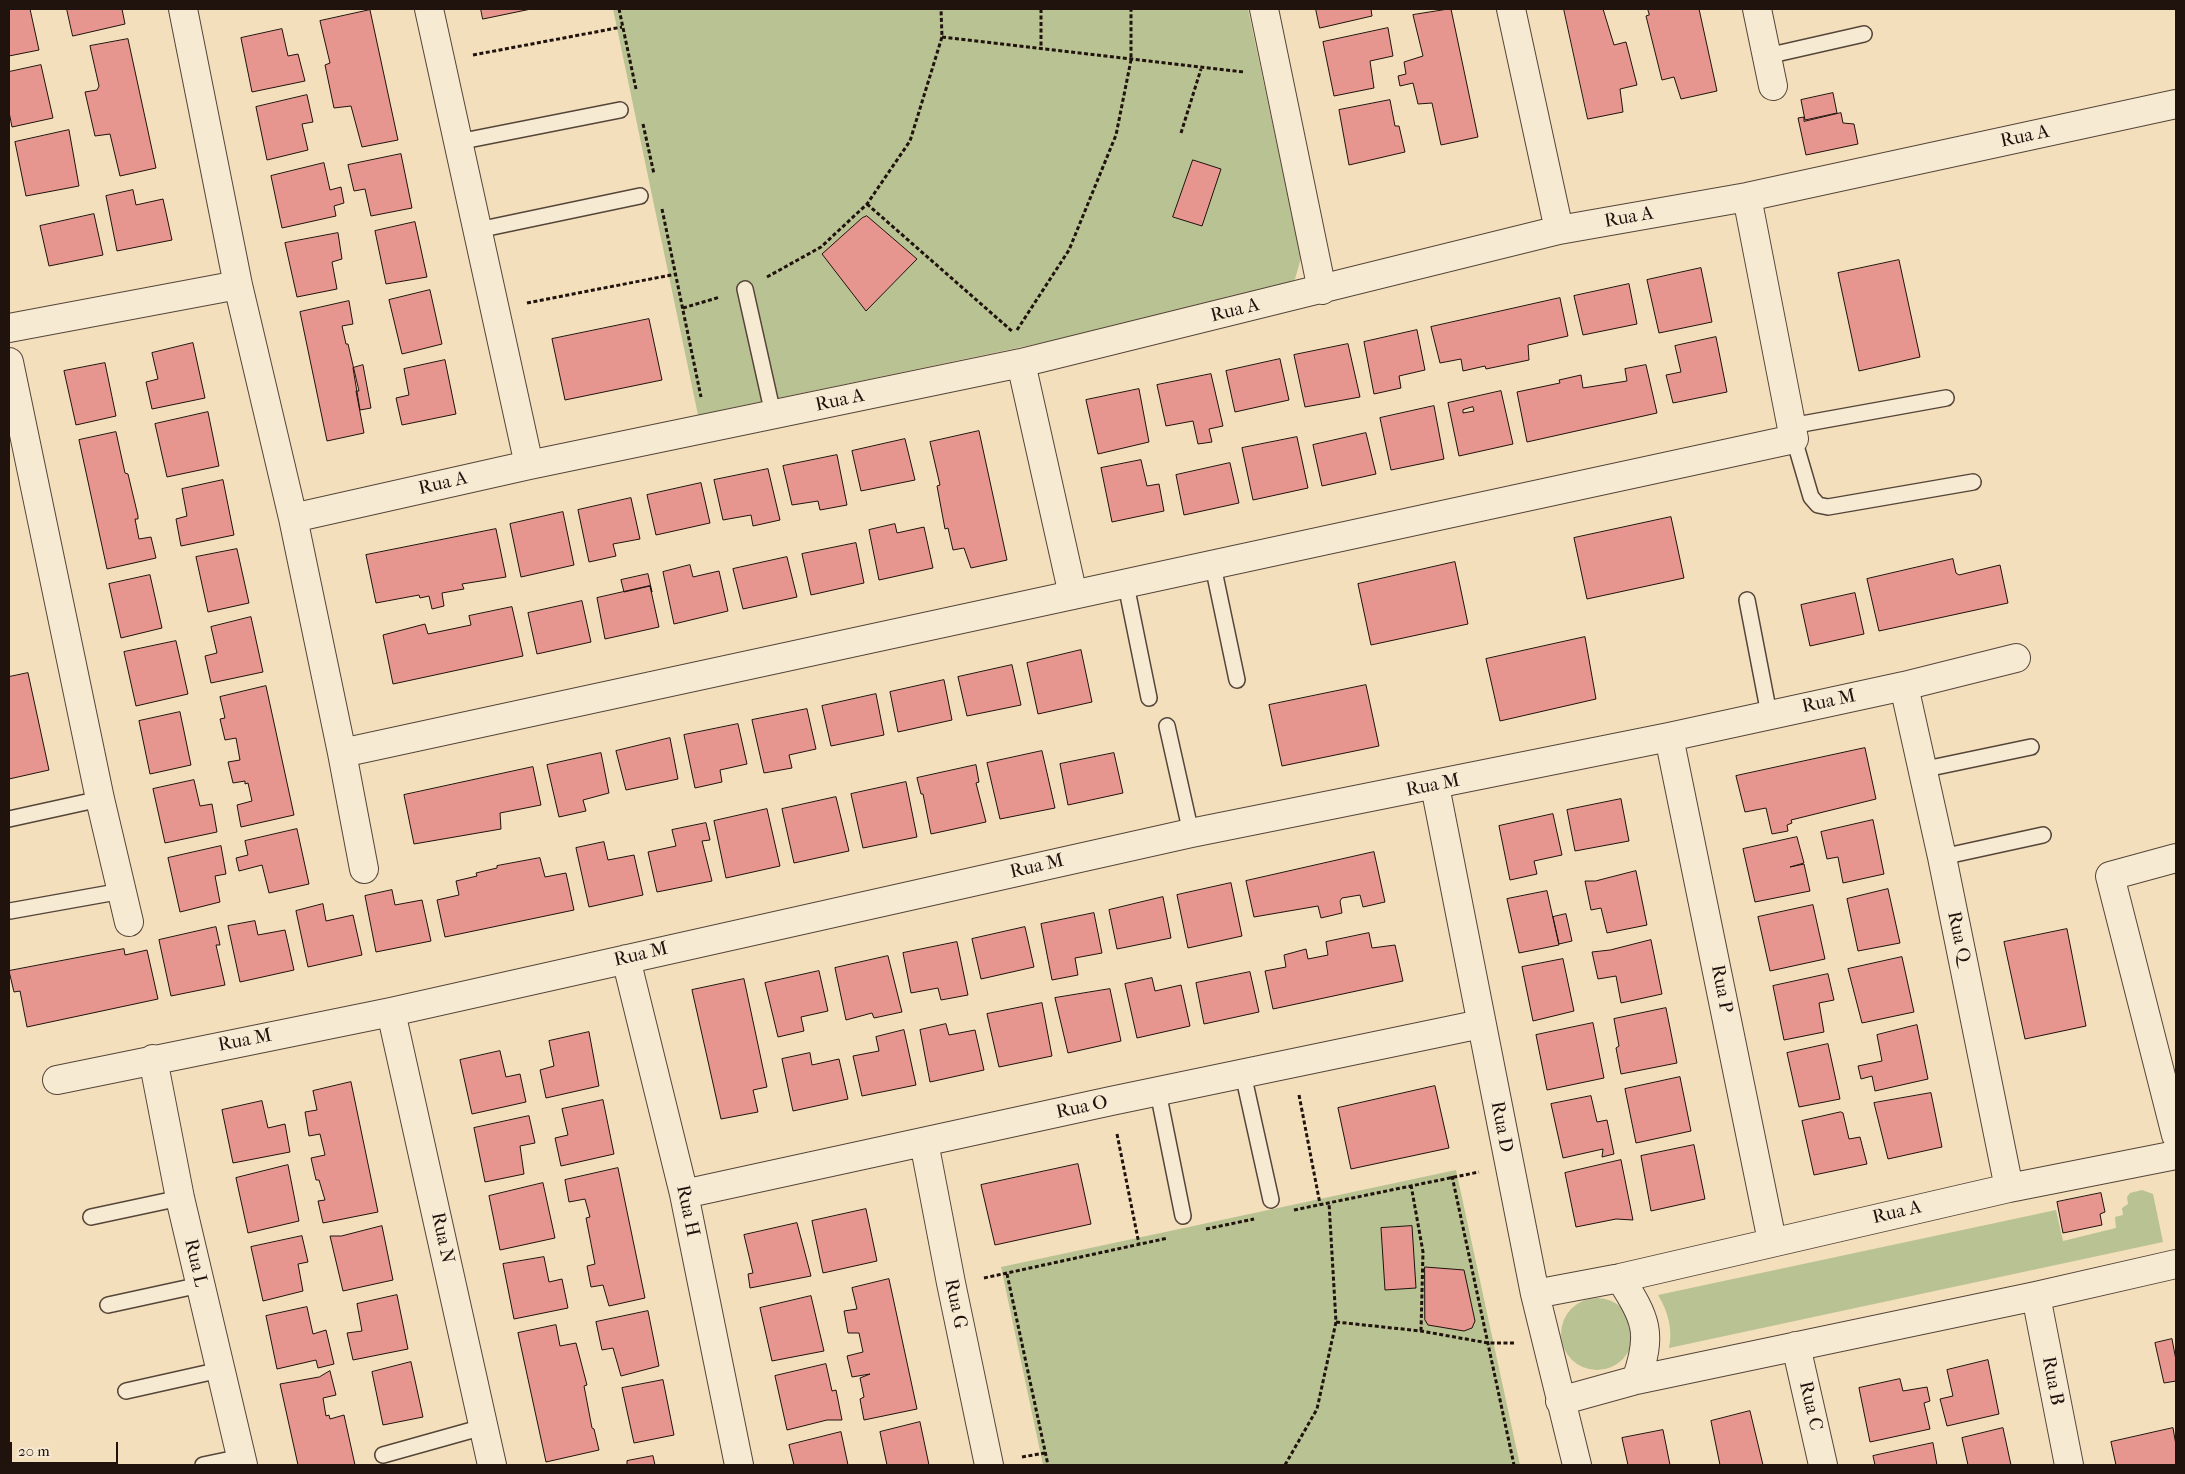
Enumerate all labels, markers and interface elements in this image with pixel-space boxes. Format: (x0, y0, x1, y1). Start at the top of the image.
street label: Rua A (1998, 121, 2052, 153)
street label: Rua A (1603, 202, 1655, 234)
street label: Rua A (1208, 294, 1262, 328)
street label: Rua A (813, 385, 867, 417)
street label: Rua A (416, 467, 470, 501)
street label: Rua M (1800, 685, 1858, 719)
street label: Rua M (1404, 770, 1462, 802)
street label: Rua M (1008, 850, 1066, 884)
street label: Rua Q (1941, 909, 1975, 965)
street label: Rua M (612, 938, 670, 972)
street label: Rua P (1705, 963, 1737, 1015)
street label: Rua M (216, 1025, 274, 1057)
street label: Rua O (1054, 1091, 1110, 1125)
street label: Rua D (1485, 1100, 1517, 1154)
street label: Rua H (670, 1183, 704, 1239)
street label: Rua A (1870, 1196, 1924, 1230)
street label: Rua N (425, 1210, 459, 1266)
street label: Rua L (178, 1237, 212, 1289)
street label: Rua G (939, 1277, 971, 1331)
street label: Rua B (2036, 1355, 2068, 1407)
street label: Rua C (1793, 1379, 1827, 1433)
scale bar (12, 1432, 120, 1464)
text: 20 m (18, 1442, 50, 1460)

